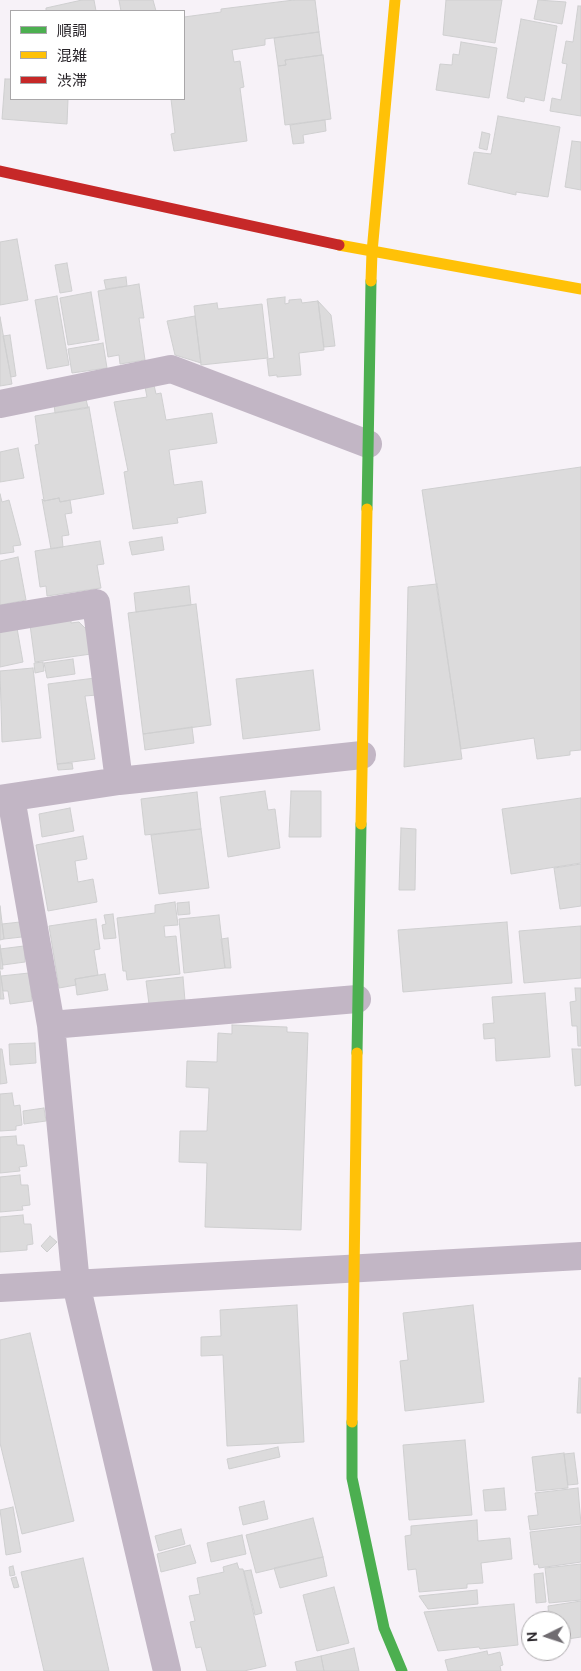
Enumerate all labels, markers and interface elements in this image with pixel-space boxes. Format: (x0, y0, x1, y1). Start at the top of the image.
legend (10, 10, 185, 100)
text: 順調 (57, 21, 87, 41)
text: 混雑 (57, 46, 87, 66)
text: 渋滞 (57, 71, 87, 91)
north arrow (521, 1611, 571, 1661)
text: N (523, 1631, 541, 1643)

